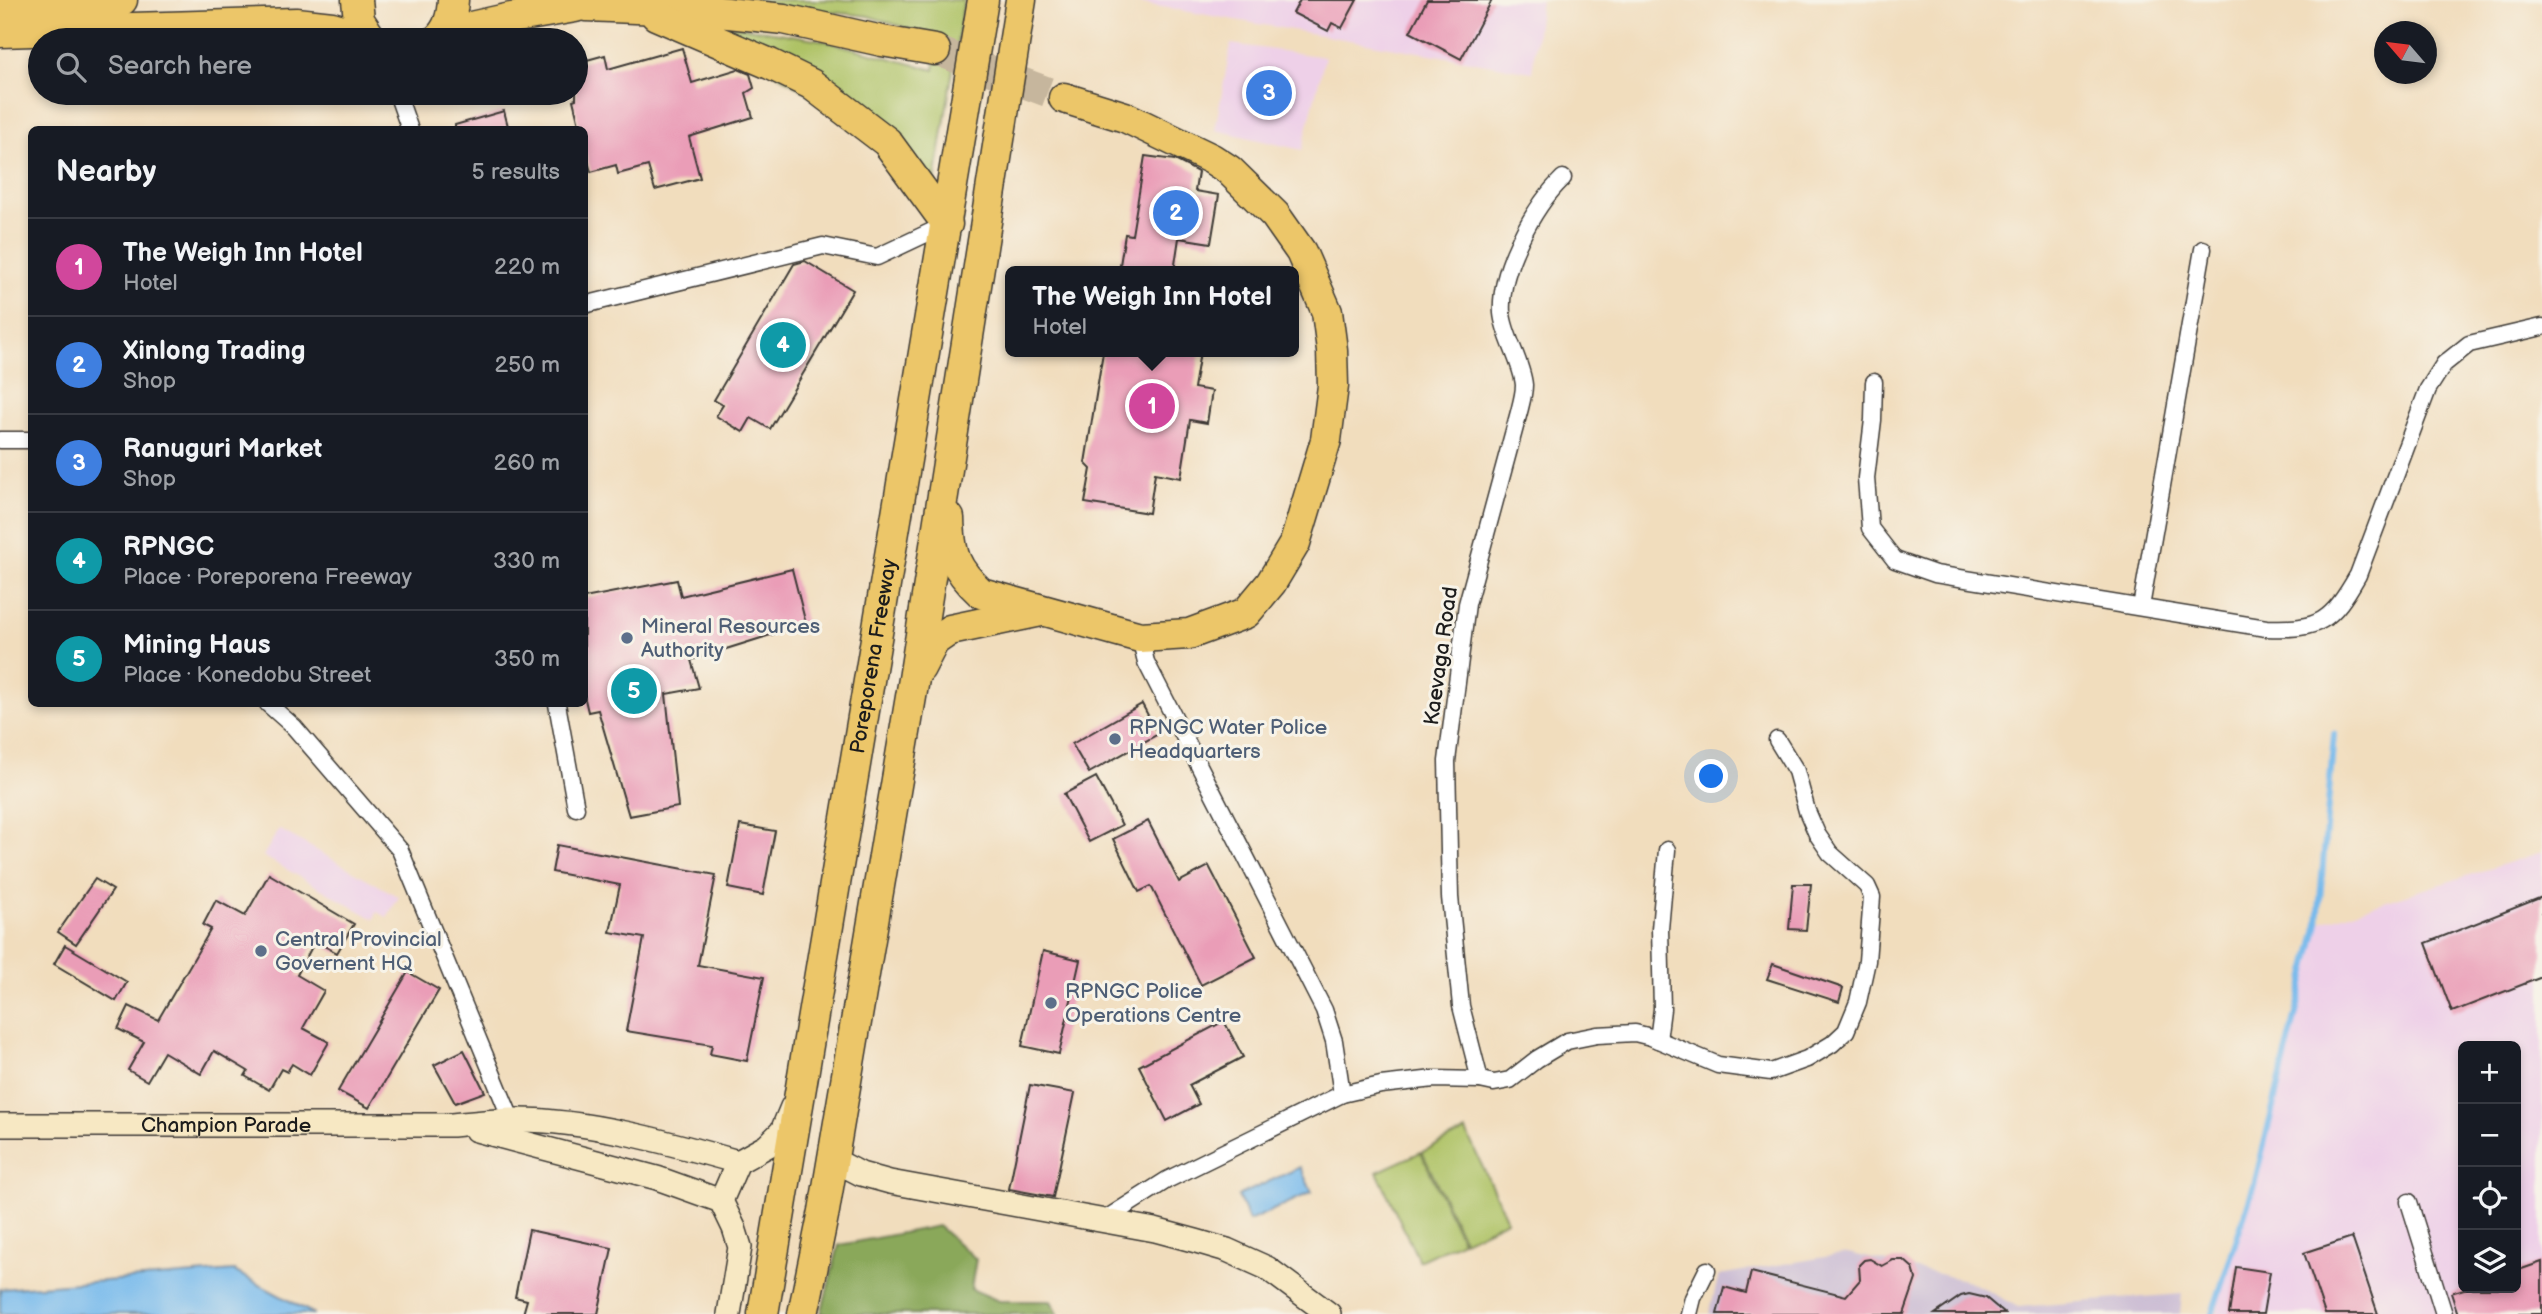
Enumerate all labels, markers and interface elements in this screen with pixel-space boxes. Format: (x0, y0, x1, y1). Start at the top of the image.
north arrow (2374, 21, 2437, 84)
search box (28, 28, 588, 105)
icon: search (52, 48, 90, 86)
text: Search here (108, 51, 252, 82)
pin: 3 (1246, 67, 1292, 119)
text: Nearby (56, 154, 156, 190)
text: 5 results (472, 158, 560, 186)
pin: 2 (1153, 187, 1199, 239)
text: The Weigh Inn Hotel (123, 238, 363, 269)
text: 1 (74, 253, 84, 281)
text: 220 m (494, 253, 560, 281)
popup (1005, 266, 1299, 357)
text: Hotel (123, 269, 178, 297)
text: The Weigh Inn Hotel (1032, 282, 1272, 313)
text: Hotel (1032, 313, 1087, 341)
pin: 4 (760, 319, 806, 371)
text: Xinlong Trading (123, 336, 305, 367)
text: 2 (72, 351, 86, 379)
text: 250 m (494, 351, 560, 379)
text: Shop (123, 367, 176, 395)
pin: 1 (1129, 380, 1175, 432)
text: Ranuguri Market (123, 434, 322, 465)
text: 3 (72, 449, 86, 477)
text: 260 m (494, 449, 560, 477)
text: Shop (123, 465, 176, 493)
text: RPNGC (123, 532, 214, 563)
text: 4 (72, 547, 86, 575)
text: 330 m (493, 547, 560, 575)
street label: Poreporena Freeway (845, 556, 902, 755)
text: Place · Poreporena Freeway (123, 563, 412, 591)
street label: Kaevaga Road (1419, 585, 1463, 727)
place label: Mineral Resources Authority (641, 614, 820, 663)
text: Mining Haus (123, 630, 270, 661)
marker: Mineral Resources Authority (619, 630, 635, 646)
text: 5 (72, 645, 86, 673)
text: 350 m (494, 645, 560, 673)
text: Place · Konedobu Street (123, 661, 371, 689)
pin: 5 (611, 665, 657, 717)
place label: RPNGC Water Police Headquarters (1129, 715, 1327, 764)
marker: RPNGC Water Police Headquarters (1107, 731, 1123, 747)
your location (1694, 759, 1728, 793)
place label: Central Provincial Governent HQ (275, 927, 442, 976)
marker: Central Provincial Governent HQ (253, 943, 269, 959)
place label: RPNGC Police Operations Centre (1065, 979, 1241, 1028)
marker: RPNGC Police Operations Centre (1043, 995, 1059, 1011)
map controls (2458, 1041, 2521, 1293)
button: + (2458, 1041, 2521, 1104)
button: − (2458, 1104, 2521, 1167)
street label: Champion Parade (141, 1113, 311, 1138)
button: locate (2458, 1167, 2521, 1230)
button: layers (2458, 1230, 2521, 1293)

